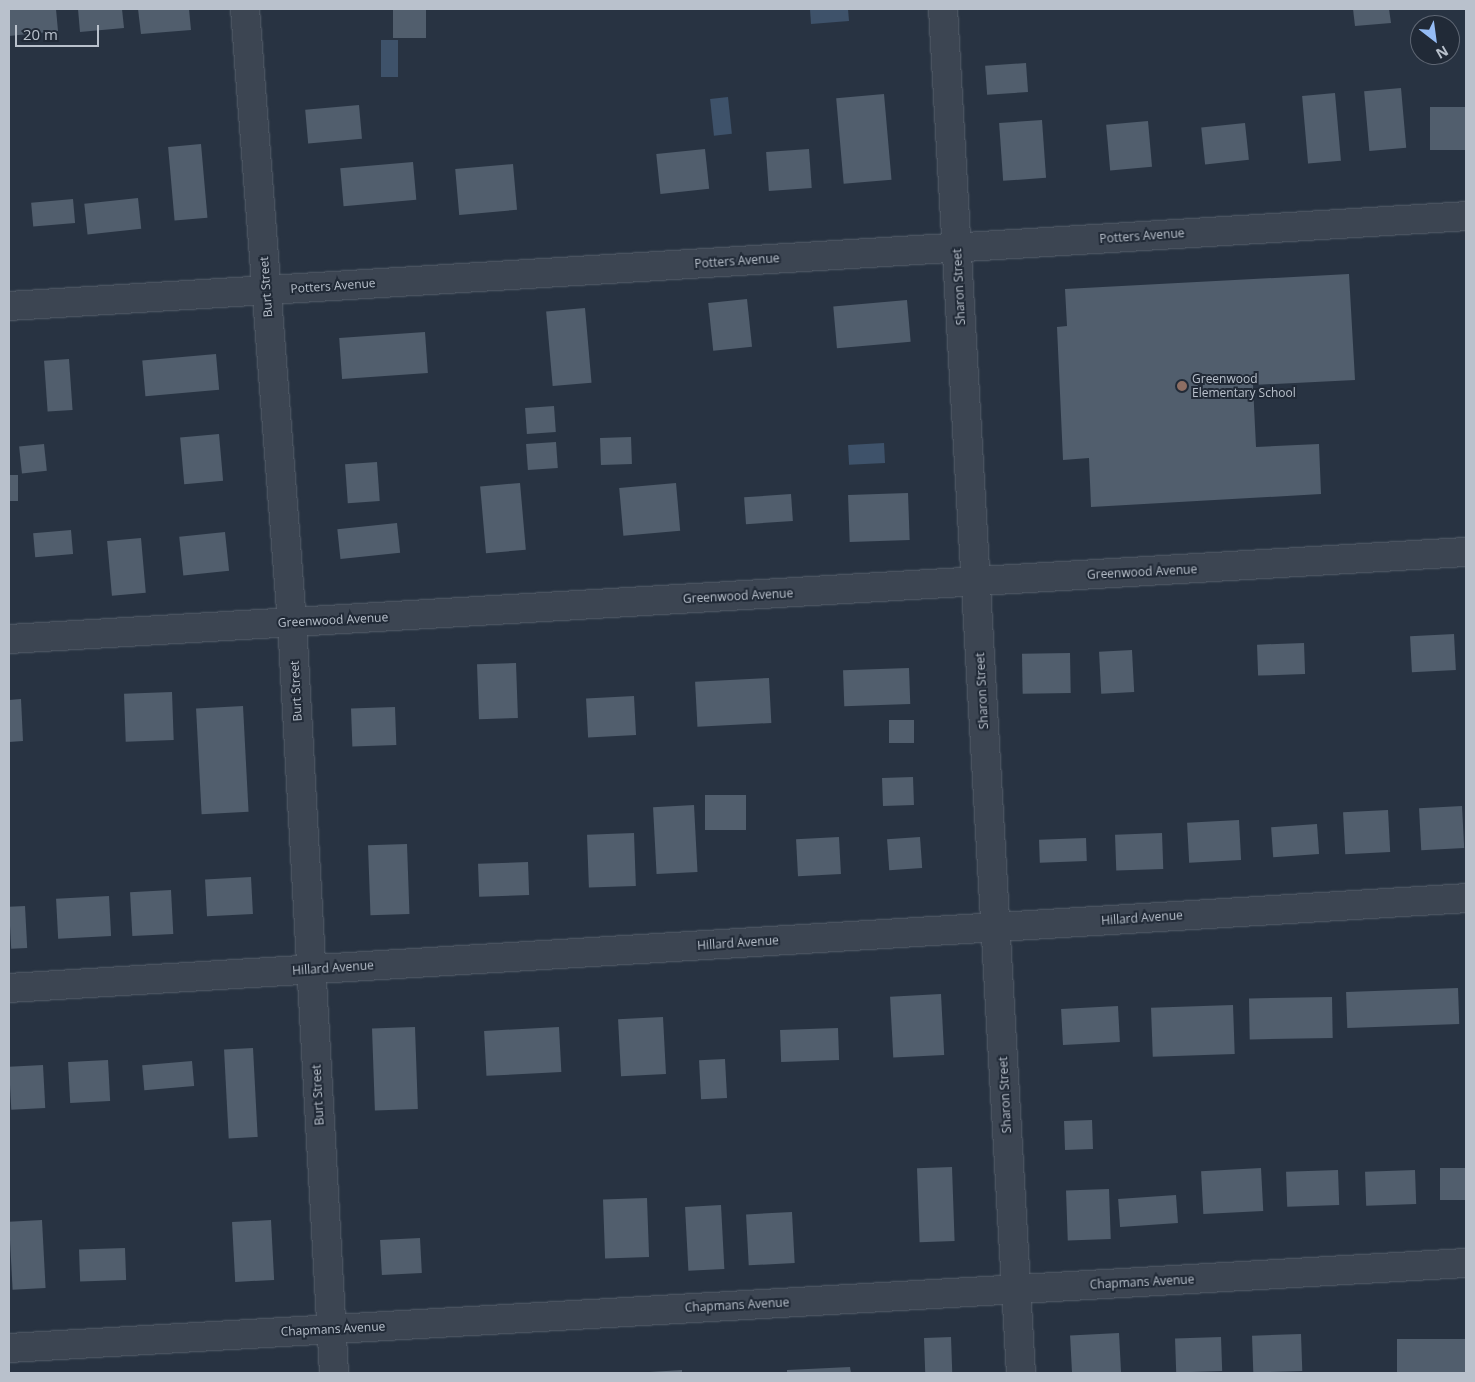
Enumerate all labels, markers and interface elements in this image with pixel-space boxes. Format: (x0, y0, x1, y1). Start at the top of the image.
scale bar (18, 15, 101, 47)
north arrow (1410, 15, 1460, 65)
text: 20 m (23, 24, 58, 44)
text: N (1433, 41, 1452, 64)
street label: Potters Avenue (1099, 226, 1185, 246)
street label: Sharon Street (950, 248, 968, 326)
street label: Potters Avenue (694, 251, 780, 271)
street label: Burt Street (257, 256, 275, 318)
street label: Potters Avenue (290, 276, 376, 296)
place label: Greenwood Elementary School (1192, 372, 1296, 400)
marker: Greenwood Elementary School (1176, 380, 1188, 392)
street label: Greenwood Avenue (1086, 562, 1198, 582)
street label: Greenwood Avenue (682, 586, 794, 606)
street label: Greenwood Avenue (277, 610, 389, 630)
street label: Sharon Street (973, 652, 991, 730)
street label: Burt Street (287, 660, 305, 722)
street label: Hillard Avenue (1101, 908, 1183, 928)
street label: Hillard Avenue (697, 933, 779, 953)
street label: Hillard Avenue (292, 958, 374, 978)
street label: Sharon Street (996, 1056, 1014, 1134)
street label: Burt Street (309, 1064, 327, 1126)
street label: Chapmans Avenue (1089, 1272, 1195, 1292)
street label: Chapmans Avenue (684, 1295, 790, 1315)
street label: Chapmans Avenue (280, 1319, 386, 1339)

